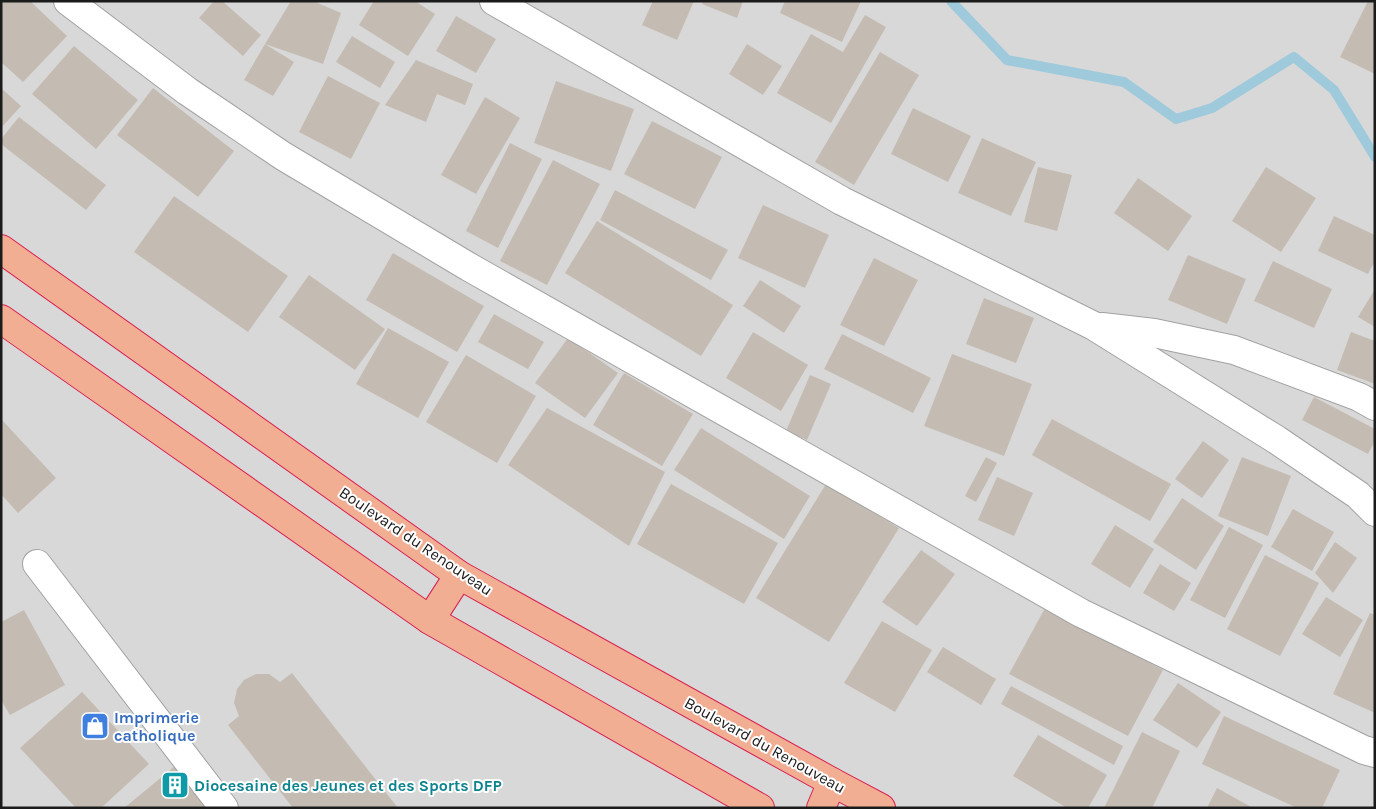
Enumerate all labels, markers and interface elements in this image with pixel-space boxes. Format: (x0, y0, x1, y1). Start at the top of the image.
street label: Boulevard du Renouveau (336, 483, 496, 599)
street label: Boulevard du Renouveau (681, 693, 849, 797)
place label: Imprimerie catholique (114, 708, 199, 745)
shop icon: Imprimerie catholique (80, 711, 110, 741)
building icon: Diocesaine des Jeunes et des Sports DFP (160, 770, 190, 800)
place label: Diocesaine des Jeunes et des Sports DFP (194, 776, 502, 795)

